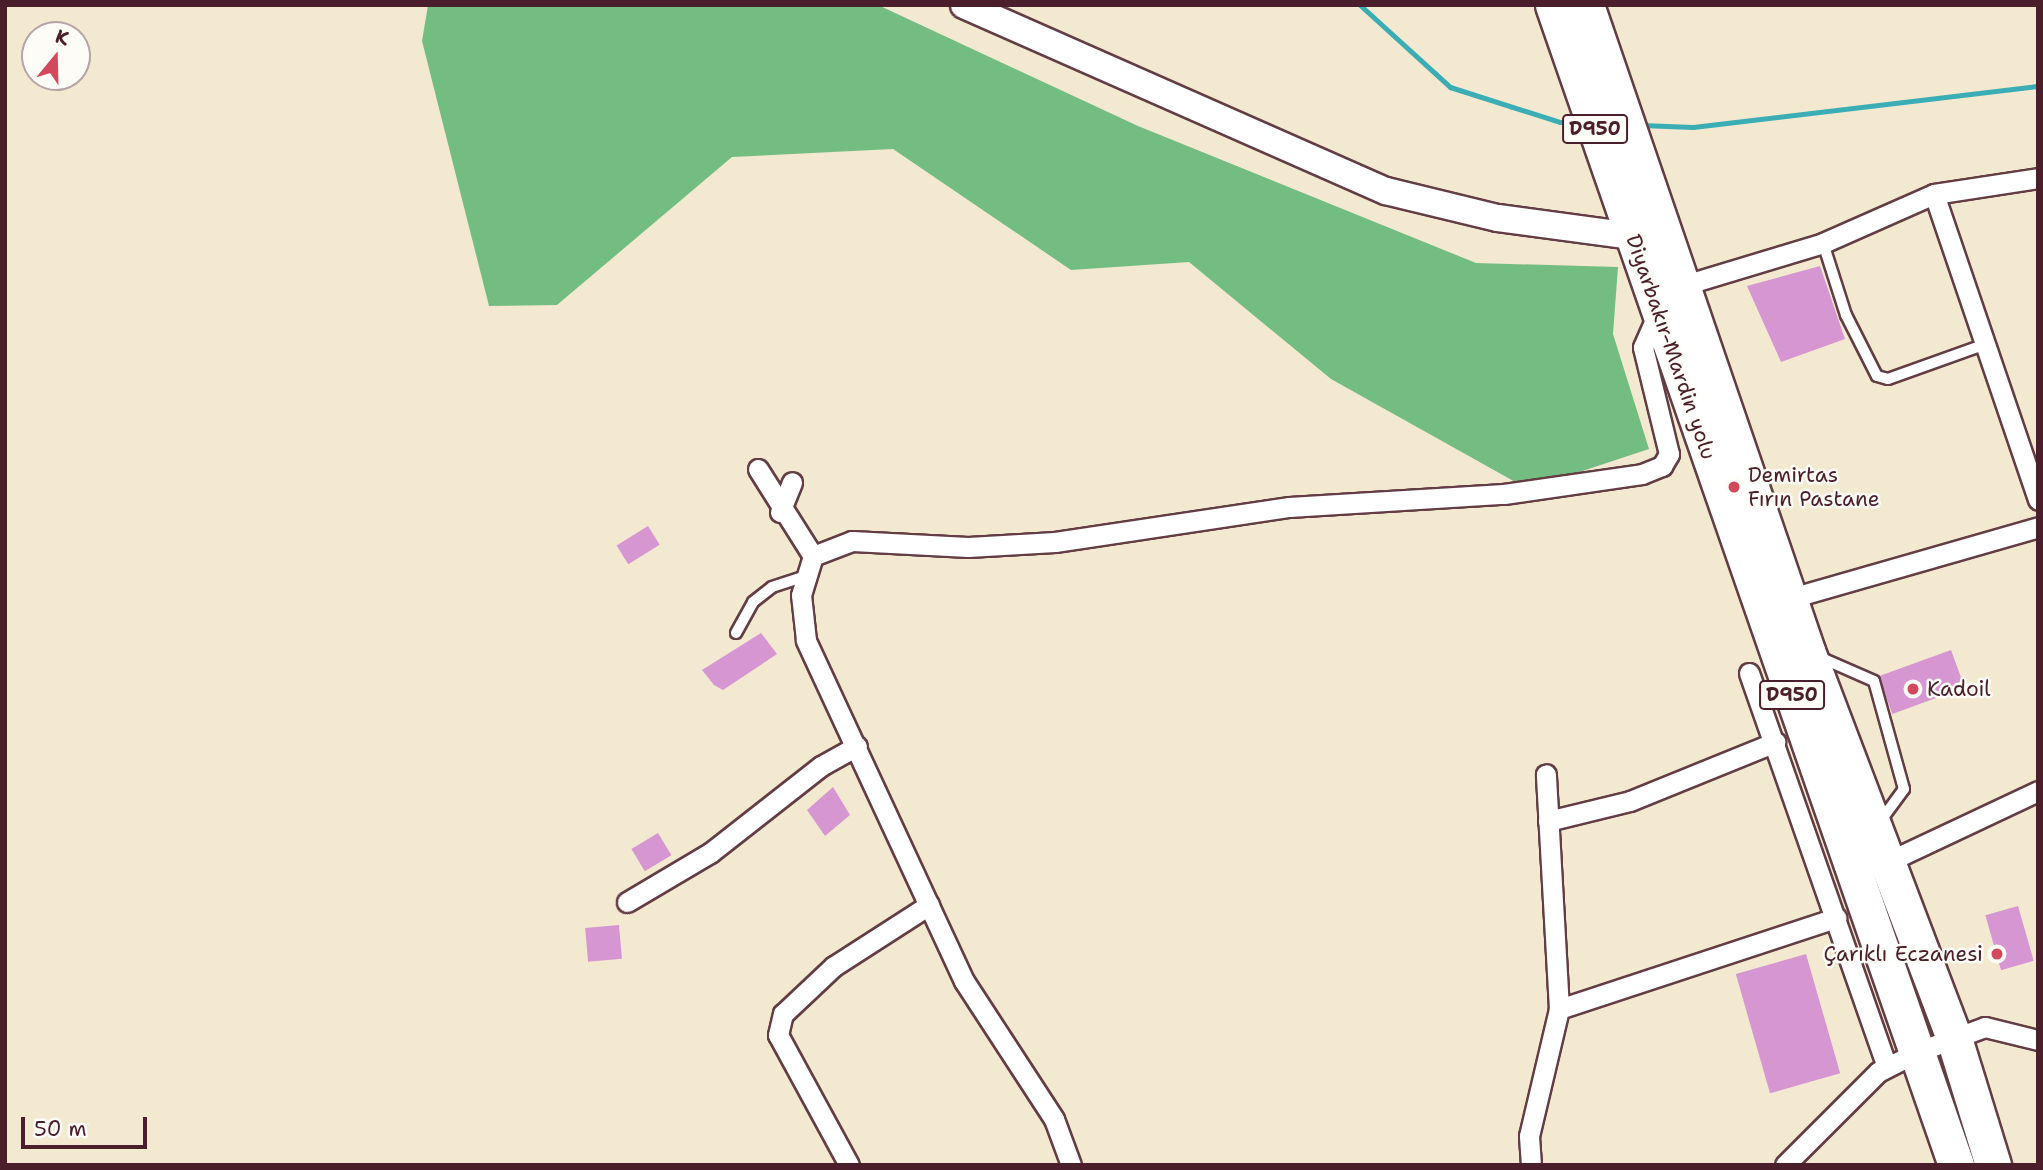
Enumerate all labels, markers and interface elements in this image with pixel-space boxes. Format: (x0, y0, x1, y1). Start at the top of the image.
north arrow (21, 21, 91, 91)
text: K (52, 24, 73, 51)
road number: D950 (1562, 113, 1628, 144)
street label: Diyarbakır-Mardin yolu (1621, 231, 1721, 463)
place label: Demirtas Fırın Pastane (1748, 462, 1880, 512)
marker: Demirtas Fırın Pastane (1726, 479, 1742, 495)
place label: Kadoil (1927, 676, 1991, 702)
road number: D950 (1759, 680, 1825, 710)
marker: Kadoil (1905, 681, 1921, 697)
place label: Çarıklı Eczanesi (1824, 941, 1983, 967)
marker: Çarıklı Eczanesi (1989, 946, 2005, 962)
scale bar (24, 1104, 150, 1148)
text: 50 m (34, 1115, 87, 1143)

